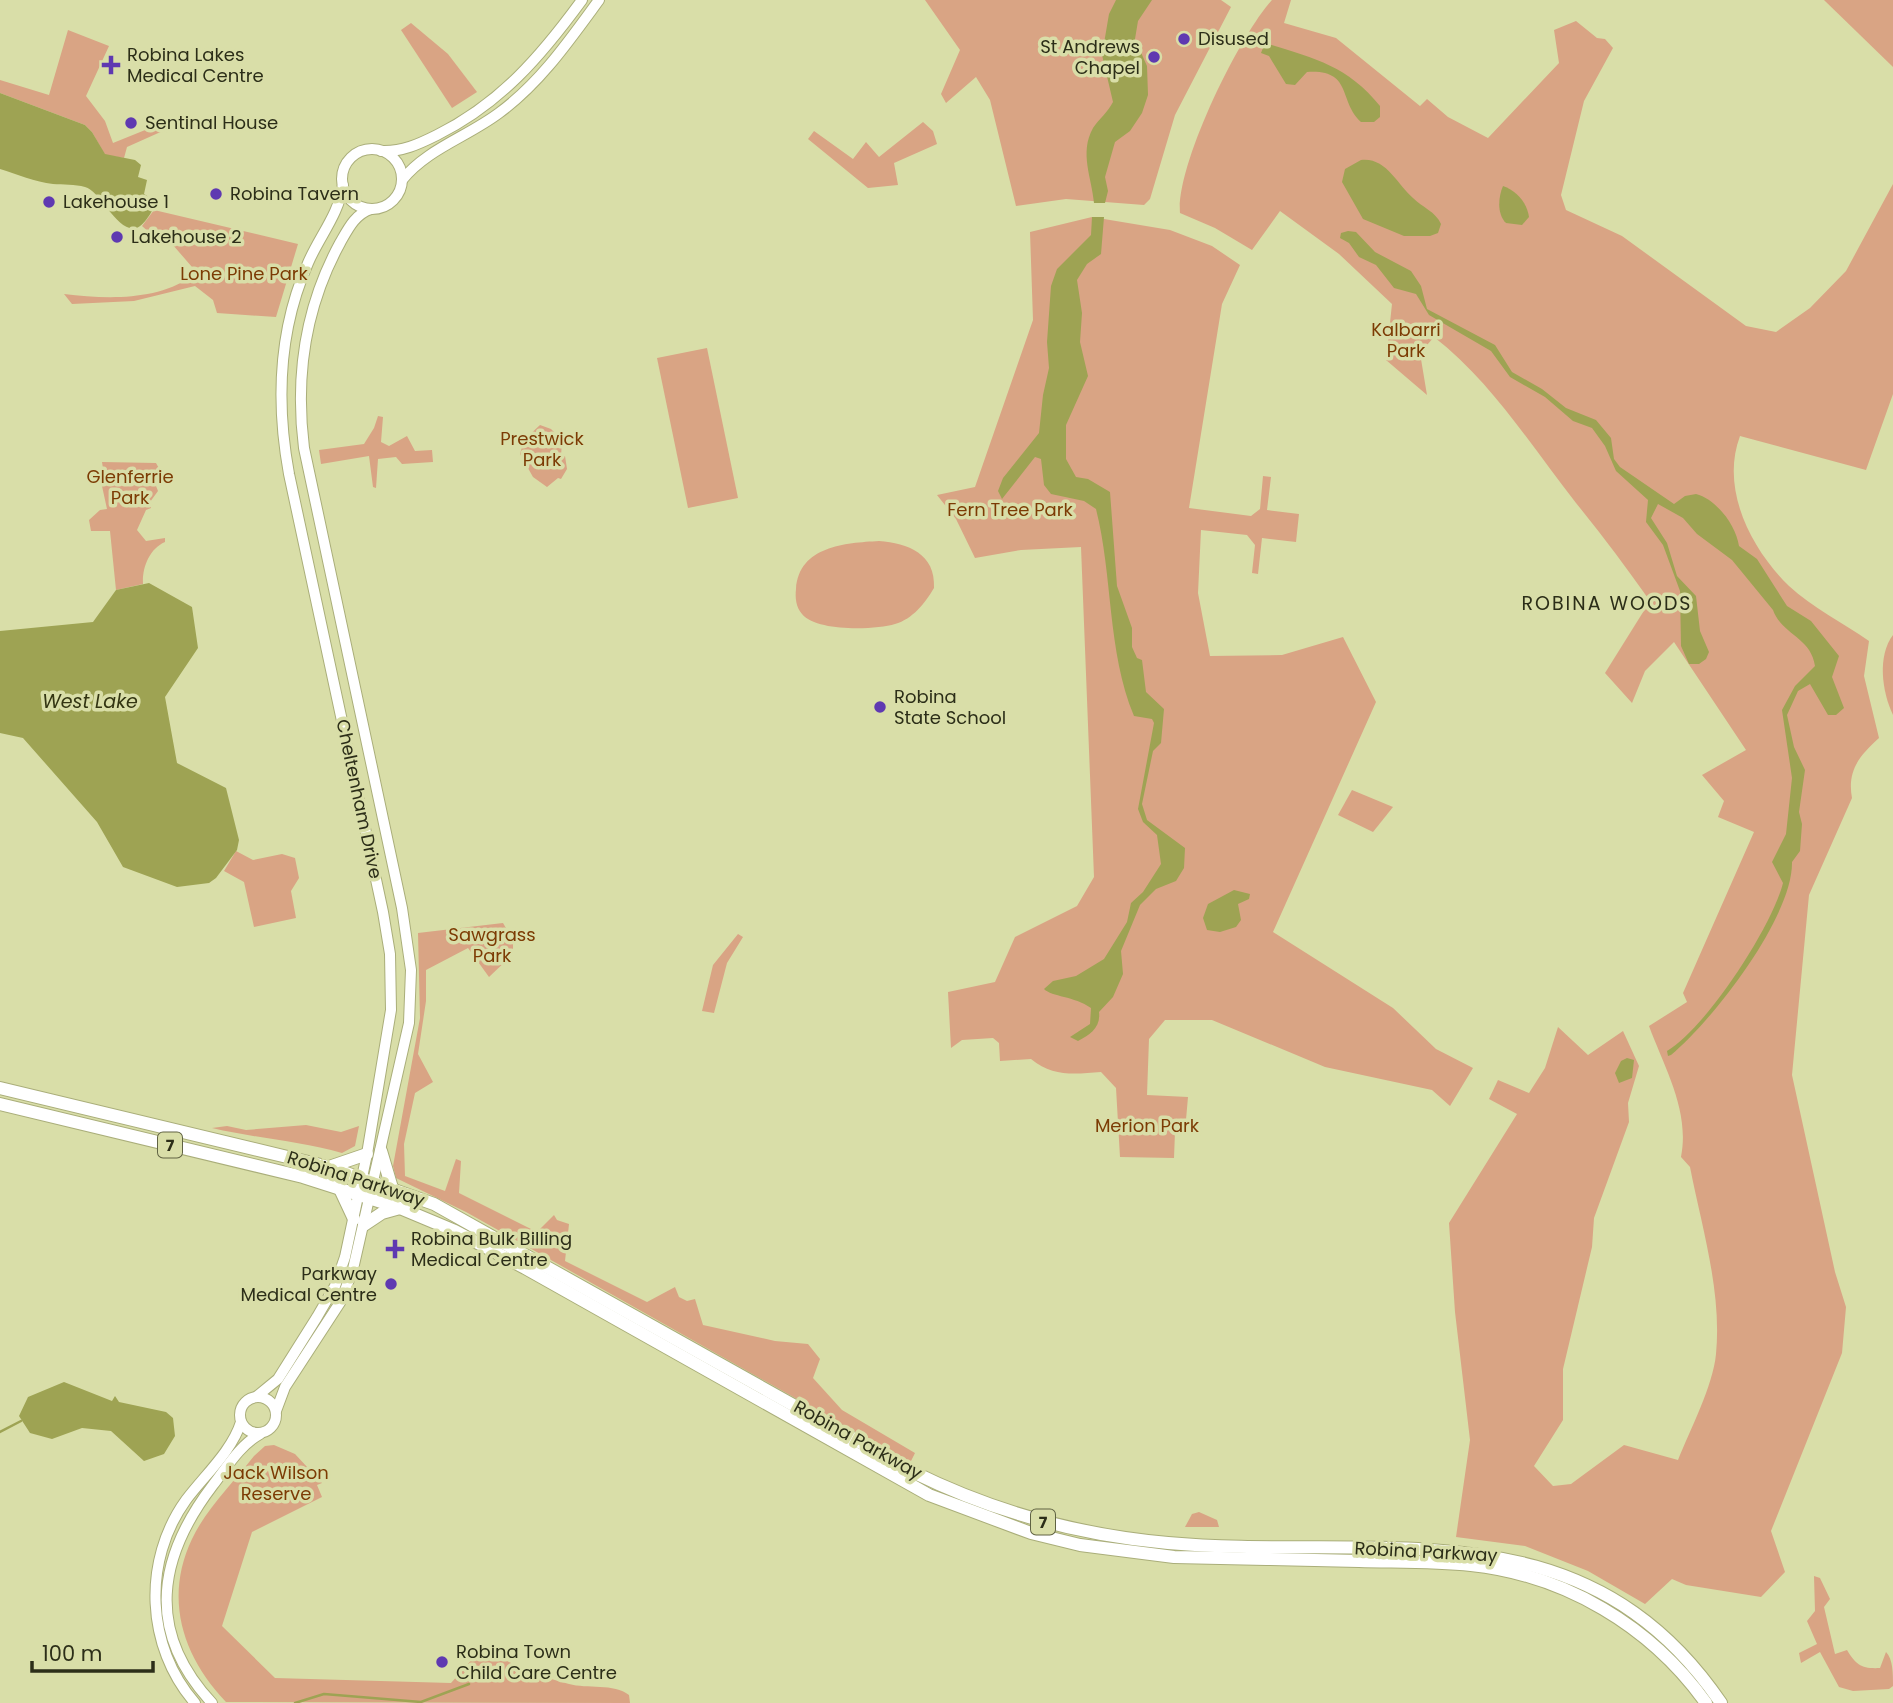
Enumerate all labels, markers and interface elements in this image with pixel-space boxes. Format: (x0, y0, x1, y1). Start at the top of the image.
place label: Disused (1198, 26, 1269, 51)
marker: Disused (1176, 31, 1192, 47)
place label: St Andrews Chapel (1040, 34, 1140, 80)
place label: Robina Lakes Medical Centre (127, 42, 264, 88)
marker: St Andrews Chapel (1146, 49, 1162, 65)
marker: Robina Lakes Medical Centre (101, 55, 121, 75)
place label: Sentinal House (145, 110, 278, 135)
marker: Sentinal House (123, 115, 139, 131)
place label: Robina Tavern (230, 181, 359, 206)
marker: Robina Tavern (208, 186, 224, 202)
place label: Lakehouse 1 (63, 189, 169, 214)
marker: Lakehouse 1 (41, 194, 57, 210)
place label: Lakehouse 2 (131, 224, 242, 249)
marker: Lakehouse 2 (109, 229, 125, 245)
park label: Lone Pine Park (180, 261, 309, 286)
park label: Kalbarri Park (1371, 317, 1441, 363)
park label: Prestwick Park (500, 426, 585, 472)
park label: Glenferrie Park (86, 464, 174, 510)
park label: Fern Tree Park (947, 497, 1073, 522)
district label: ROBINA WOODS (1521, 590, 1693, 617)
place label: Robina State School (894, 684, 1006, 730)
water label: West Lake (42, 688, 138, 715)
marker: Robina State School (872, 699, 888, 715)
street label: Cheltenham Drive (330, 717, 389, 881)
park label: Sawgrass Park (448, 922, 536, 968)
park label: Merion Park (1095, 1113, 1200, 1138)
road number: 7 (158, 1133, 182, 1158)
street label: Robina Parkway (284, 1145, 428, 1213)
place label: Robina Bulk Billing Medical Centre (411, 1226, 572, 1272)
marker: Robina Bulk Billing Medical Centre (385, 1239, 405, 1259)
place label: Parkway Medical Centre (240, 1261, 377, 1307)
marker: Parkway Medical Centre (383, 1276, 399, 1292)
street label: Robina Parkway (790, 1394, 927, 1485)
park label: Jack Wilson Reserve (223, 1460, 329, 1506)
road number: 7 (1031, 1510, 1055, 1534)
street label: Robina Parkway (1354, 1535, 1498, 1568)
scale bar (32, 1630, 152, 1674)
text: 100 m (42, 1639, 102, 1668)
place label: Robina Town Child Care Centre (456, 1639, 617, 1685)
marker: Robina Town Child Care Centre (434, 1654, 450, 1670)

